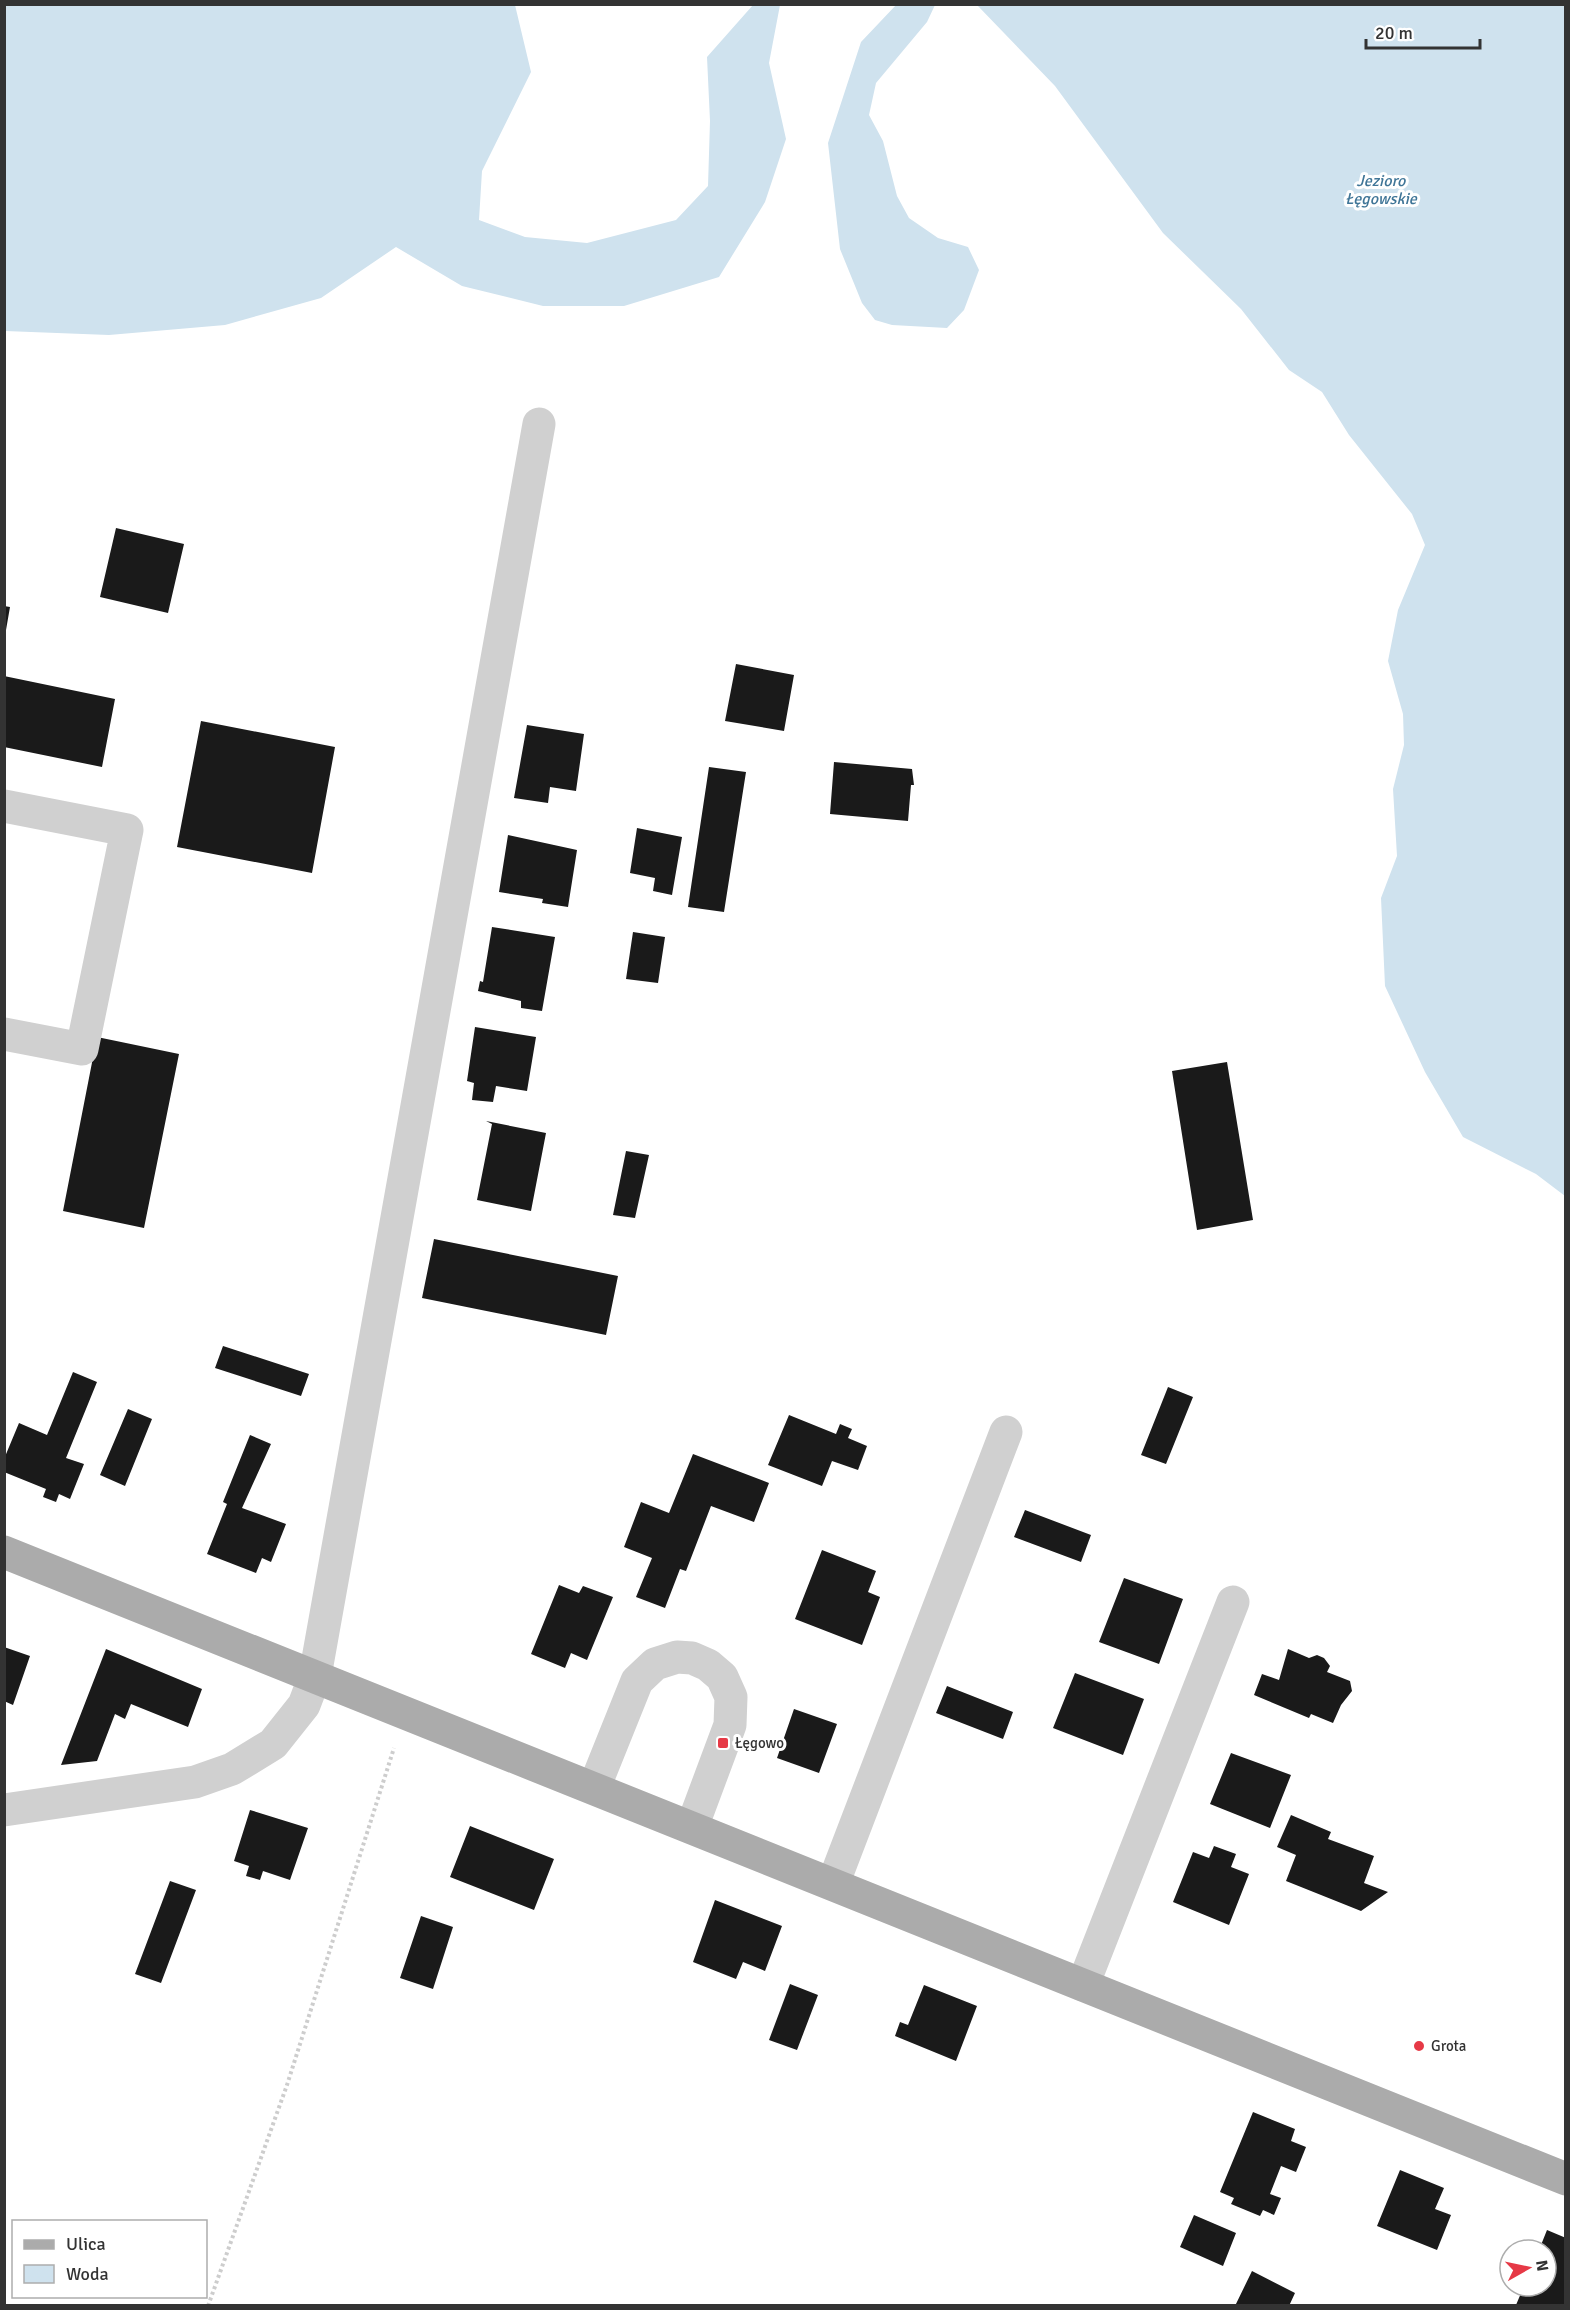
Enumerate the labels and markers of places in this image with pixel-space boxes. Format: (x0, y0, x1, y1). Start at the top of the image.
place label: Łęgowo (735, 1734, 784, 1752)
marker: Łęgowo (716, 1736, 730, 1750)
place label: Grota (1431, 2037, 1466, 2055)
marker: Grota (1412, 2039, 1426, 2053)

